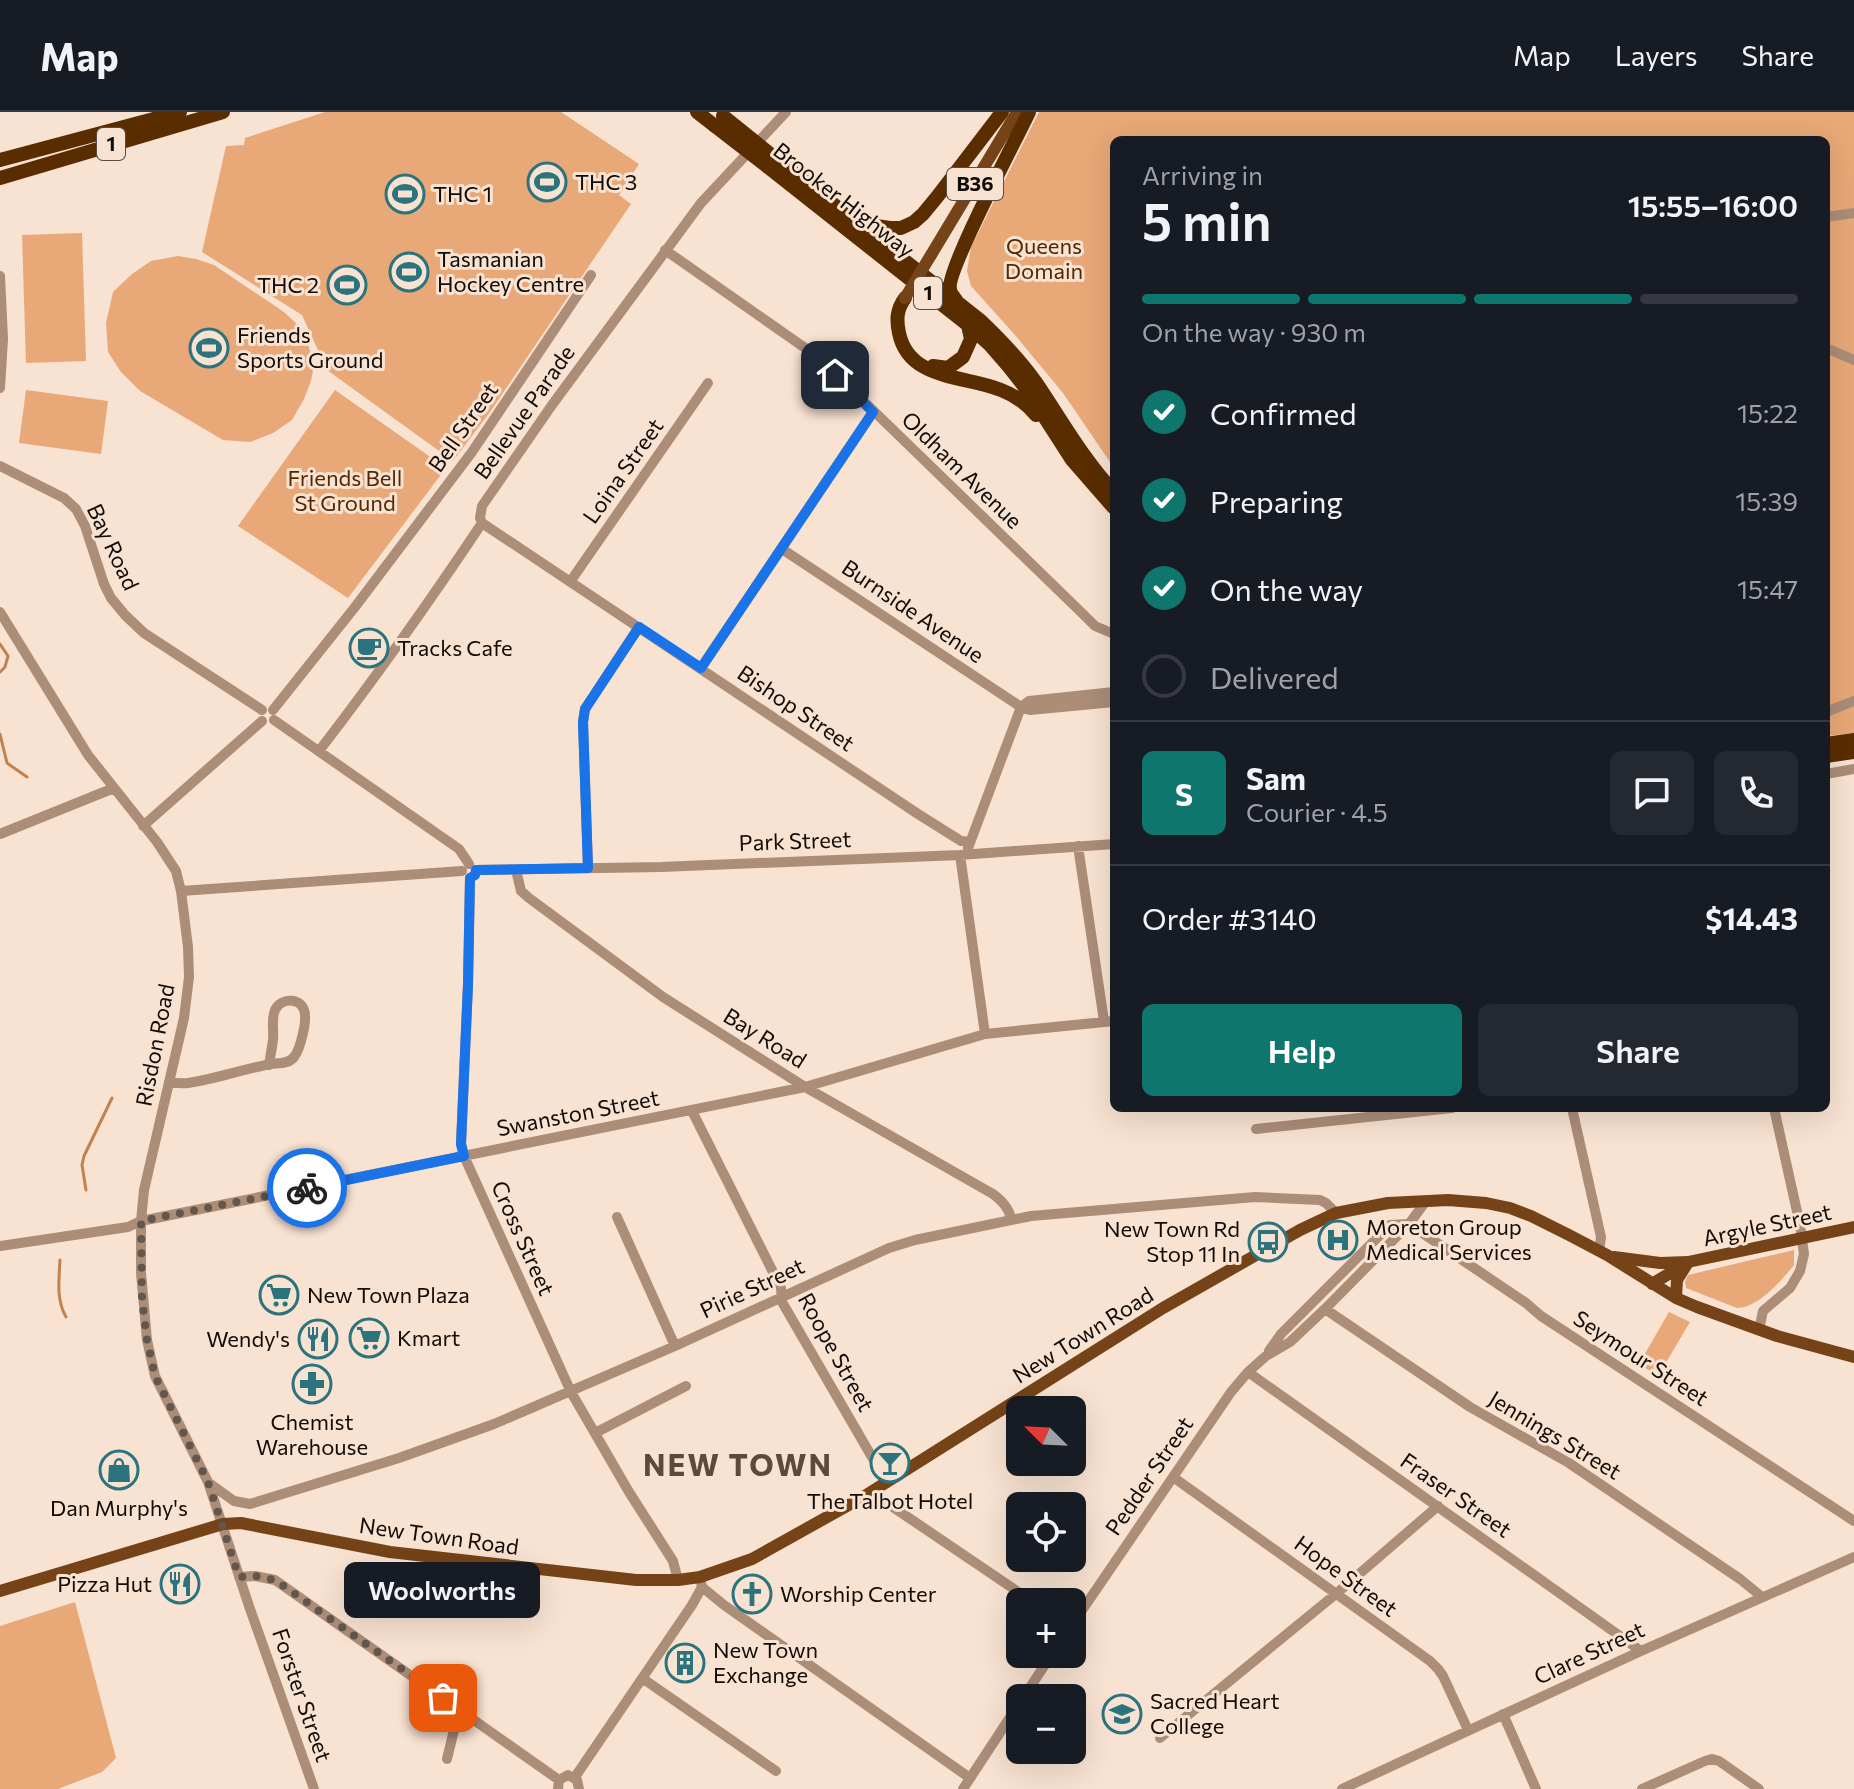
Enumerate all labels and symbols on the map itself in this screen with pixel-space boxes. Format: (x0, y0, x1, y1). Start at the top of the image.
road number: 1 (97, 128, 125, 160)
street label: Brooker Highway (768, 136, 920, 263)
sports icon: THC 3 (526, 161, 568, 203)
place label: THC 3 (575, 168, 637, 195)
road number: B36 (947, 168, 1003, 200)
sports icon: THC 1 (384, 173, 426, 215)
place label: THC 1 (433, 180, 492, 207)
park label: Queens Domain (1005, 232, 1083, 284)
place label: Tasmanian Hockey Centre (437, 245, 584, 297)
sports icon: Tasmanian Hockey Centre (388, 251, 430, 293)
sports icon: THC 2 (326, 264, 368, 306)
place label: THC 2 (257, 271, 319, 298)
road number: 1 (914, 277, 942, 309)
place label: Friends Sports Ground (237, 321, 383, 373)
sports icon: Friends Sports Ground (188, 327, 230, 369)
street label: Bellevue Parade (467, 340, 580, 484)
pin (801, 341, 869, 409)
street label: Bell Street (422, 377, 503, 477)
street label: Oldham Avenue (896, 405, 1028, 534)
street label: Loina Street (577, 413, 669, 528)
park label: Friends Bell St Ground (288, 464, 402, 516)
street label: Bay Road (82, 499, 145, 594)
street label: Burnside Avenue (837, 553, 989, 668)
cafe icon: Tracks Cafe (348, 627, 390, 669)
place label: Tracks Cafe (397, 634, 513, 661)
street label: Bishop Street (733, 659, 860, 757)
street label: Park Street (738, 825, 852, 856)
street label: Risdon Road (129, 981, 180, 1109)
street label: Bay Road (719, 1002, 812, 1074)
street label: Swanston Street (494, 1084, 661, 1141)
courier (267, 1148, 347, 1228)
street label: Cross Street (486, 1176, 561, 1299)
street label: Argyle Street (1700, 1198, 1834, 1251)
place label: Moreton Group Medical Services (1366, 1213, 1532, 1265)
place label: New Town Rd Stop 11 In (1104, 1215, 1240, 1267)
hospital icon: Moreton Group Medical Services (1317, 1219, 1359, 1261)
bus stop icon: New Town Rd Stop 11 In (1247, 1221, 1289, 1263)
street label: Pirie Street (695, 1252, 808, 1323)
supermarket icon: New Town Plaza (258, 1274, 300, 1316)
place label: New Town Plaza (307, 1281, 470, 1308)
street label: New Town Road (1007, 1281, 1158, 1389)
street label: Roope Street (793, 1288, 880, 1416)
street label: Seymour Street (1569, 1304, 1714, 1411)
supermarket icon: Kmart (348, 1317, 390, 1359)
restaurant icon: Wendy's (297, 1318, 339, 1360)
place label: Kmart (397, 1324, 460, 1351)
place label: Wendy's (206, 1325, 290, 1352)
pharmacy icon: Chemist Warehouse (291, 1363, 333, 1405)
street label: Jennings Street (1484, 1384, 1626, 1485)
north arrow (1006, 1396, 1086, 1476)
place label: Chemist Warehouse (256, 1408, 368, 1460)
street label: Pedder Street (1099, 1411, 1198, 1540)
bar icon: The Talbot Hotel (869, 1442, 911, 1484)
district label: NEW TOWN (643, 1445, 833, 1482)
street label: Fraser Street (1396, 1446, 1517, 1543)
shop icon: Dan Murphy's (98, 1449, 140, 1491)
place label: The Talbot Hotel (807, 1487, 973, 1514)
place label: Dan Murphy's (50, 1494, 188, 1521)
street label: New Town Road (358, 1511, 521, 1560)
street label: Hope Street (1290, 1529, 1403, 1622)
callout: Woolworths (345, 1562, 541, 1618)
restaurant icon: Pizza Hut (159, 1563, 201, 1605)
place label: Pizza Hut (57, 1570, 152, 1597)
church icon: Worship Center (731, 1573, 773, 1615)
place label: Worship Center (780, 1580, 937, 1607)
street label: Clare Street (1529, 1615, 1648, 1690)
street label: Forster Street (267, 1625, 338, 1765)
place label: New Town Exchange (713, 1636, 818, 1688)
building icon: New Town Exchange (664, 1642, 706, 1684)
pin (409, 1664, 477, 1732)
place label: Sacred Heart College (1150, 1687, 1280, 1739)
school or university icon: Sacred Heart College (1101, 1693, 1143, 1735)

